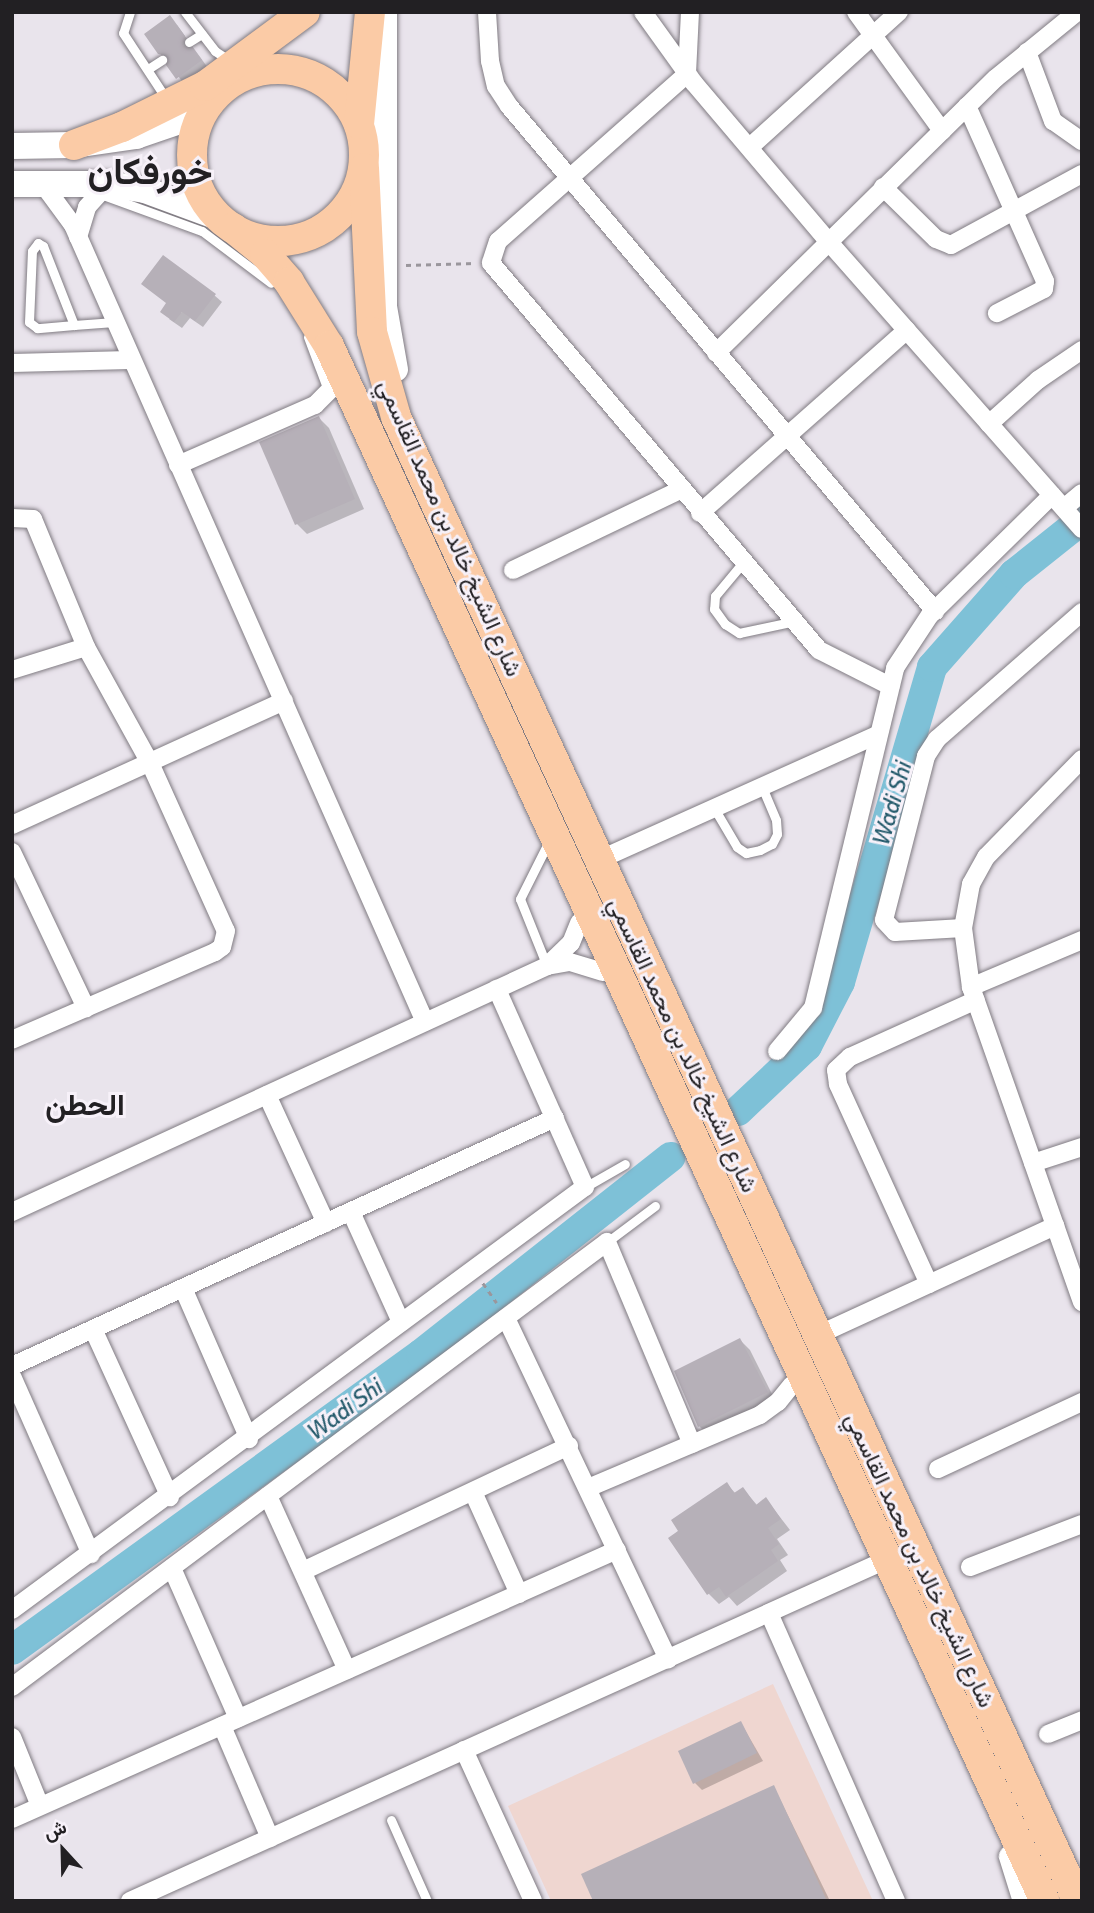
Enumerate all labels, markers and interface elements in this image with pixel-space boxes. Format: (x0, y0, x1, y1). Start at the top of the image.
district label: خورفكان (88, 149, 212, 193)
street label: شارع الشيخ خالد بن محمد القاسمي (372, 375, 528, 681)
water label: Wadi Shi (866, 758, 918, 848)
street label: شارع الشيخ خالد بن محمد القاسمي (602, 893, 764, 1197)
district label: الحطن (45, 1087, 125, 1123)
water label: Wadi Shi (302, 1372, 388, 1446)
street label: شارع الشيخ خالد بن محمد القاسمي (839, 1408, 1001, 1712)
north arrow (28, 1815, 98, 1885)
text: ش (40, 1815, 70, 1845)

